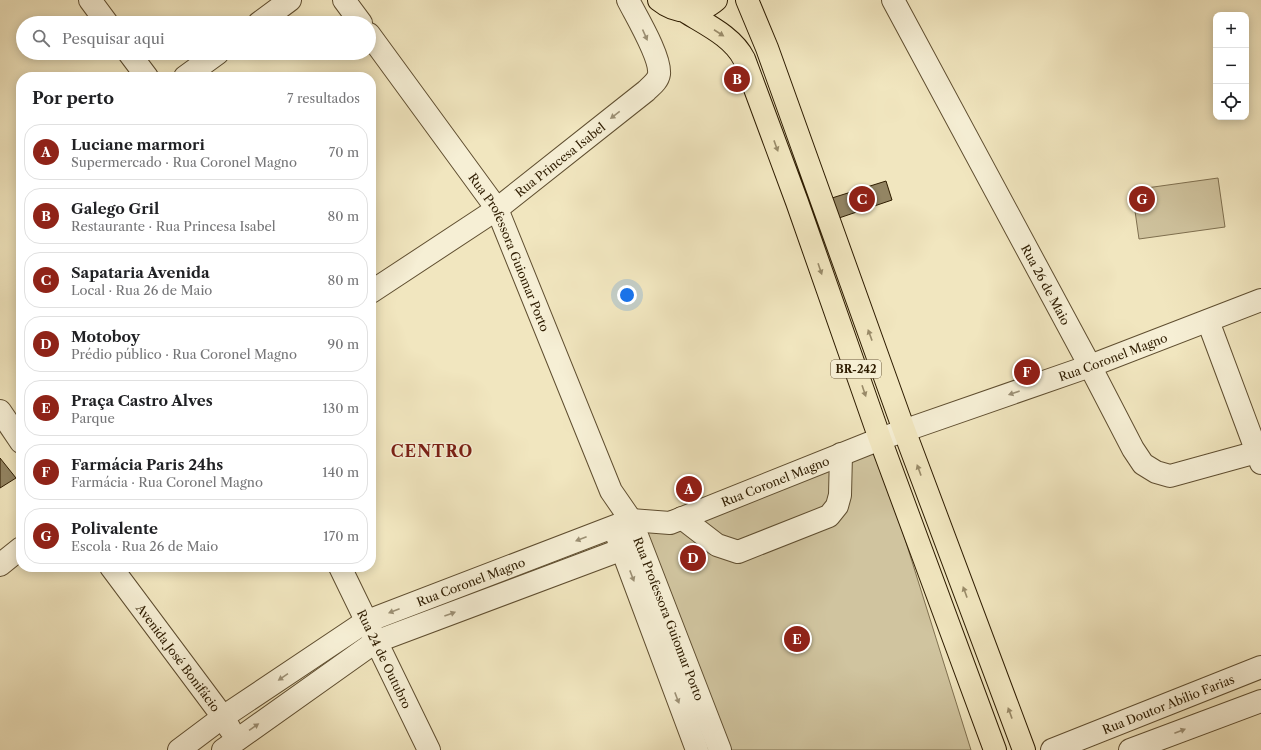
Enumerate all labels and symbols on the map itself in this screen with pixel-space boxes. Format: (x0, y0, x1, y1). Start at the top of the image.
one-way arrow (643, 29, 649, 41)
one-way arrow (714, 29, 724, 37)
pin: B (724, 64, 750, 94)
one-way arrow (610, 111, 621, 119)
street label: Rua Princesa Isabel (512, 119, 608, 200)
one-way arrow (774, 141, 780, 153)
street label: Rua Professora Guiomar Porto (466, 170, 553, 334)
pin: C (849, 184, 875, 214)
pin: G (1129, 184, 1155, 214)
street label: Rua 26 de Maio (1018, 242, 1074, 327)
one-way arrow (818, 263, 824, 275)
your location (617, 285, 637, 305)
one-way arrow (867, 328, 873, 340)
street label: Rua Coronel Magno (1056, 329, 1169, 384)
pin: F (1014, 357, 1040, 387)
road number: BR-242 (831, 360, 881, 378)
one-way arrow (861, 385, 867, 397)
one-way arrow (1007, 390, 1019, 396)
district label: CENTRO (391, 441, 473, 461)
street label: Rua Coronel Magno (719, 453, 831, 509)
one-way arrow (916, 463, 922, 475)
pin: A (676, 474, 702, 504)
street label: Rua Professora Guiomar Porto (631, 535, 708, 703)
one-way arrow (575, 536, 587, 542)
pin: D (680, 543, 706, 573)
street label: Rua Coronel Magno (414, 554, 527, 609)
one-way arrow (629, 571, 635, 583)
one-way arrow (961, 585, 967, 597)
street label: Avenida José Bonifácio (133, 600, 224, 714)
street label: Rua 24 de Outubro (354, 607, 415, 711)
one-way arrow (388, 608, 400, 614)
one-way arrow (445, 611, 457, 617)
pin: E (784, 624, 810, 654)
street label: Rua Doutor Abílio Farias (1100, 671, 1236, 737)
one-way arrow (278, 673, 288, 681)
one-way arrow (675, 692, 681, 704)
one-way arrow (1007, 707, 1013, 719)
one-way arrow (249, 723, 260, 731)
one-way arrow (1174, 728, 1186, 734)

